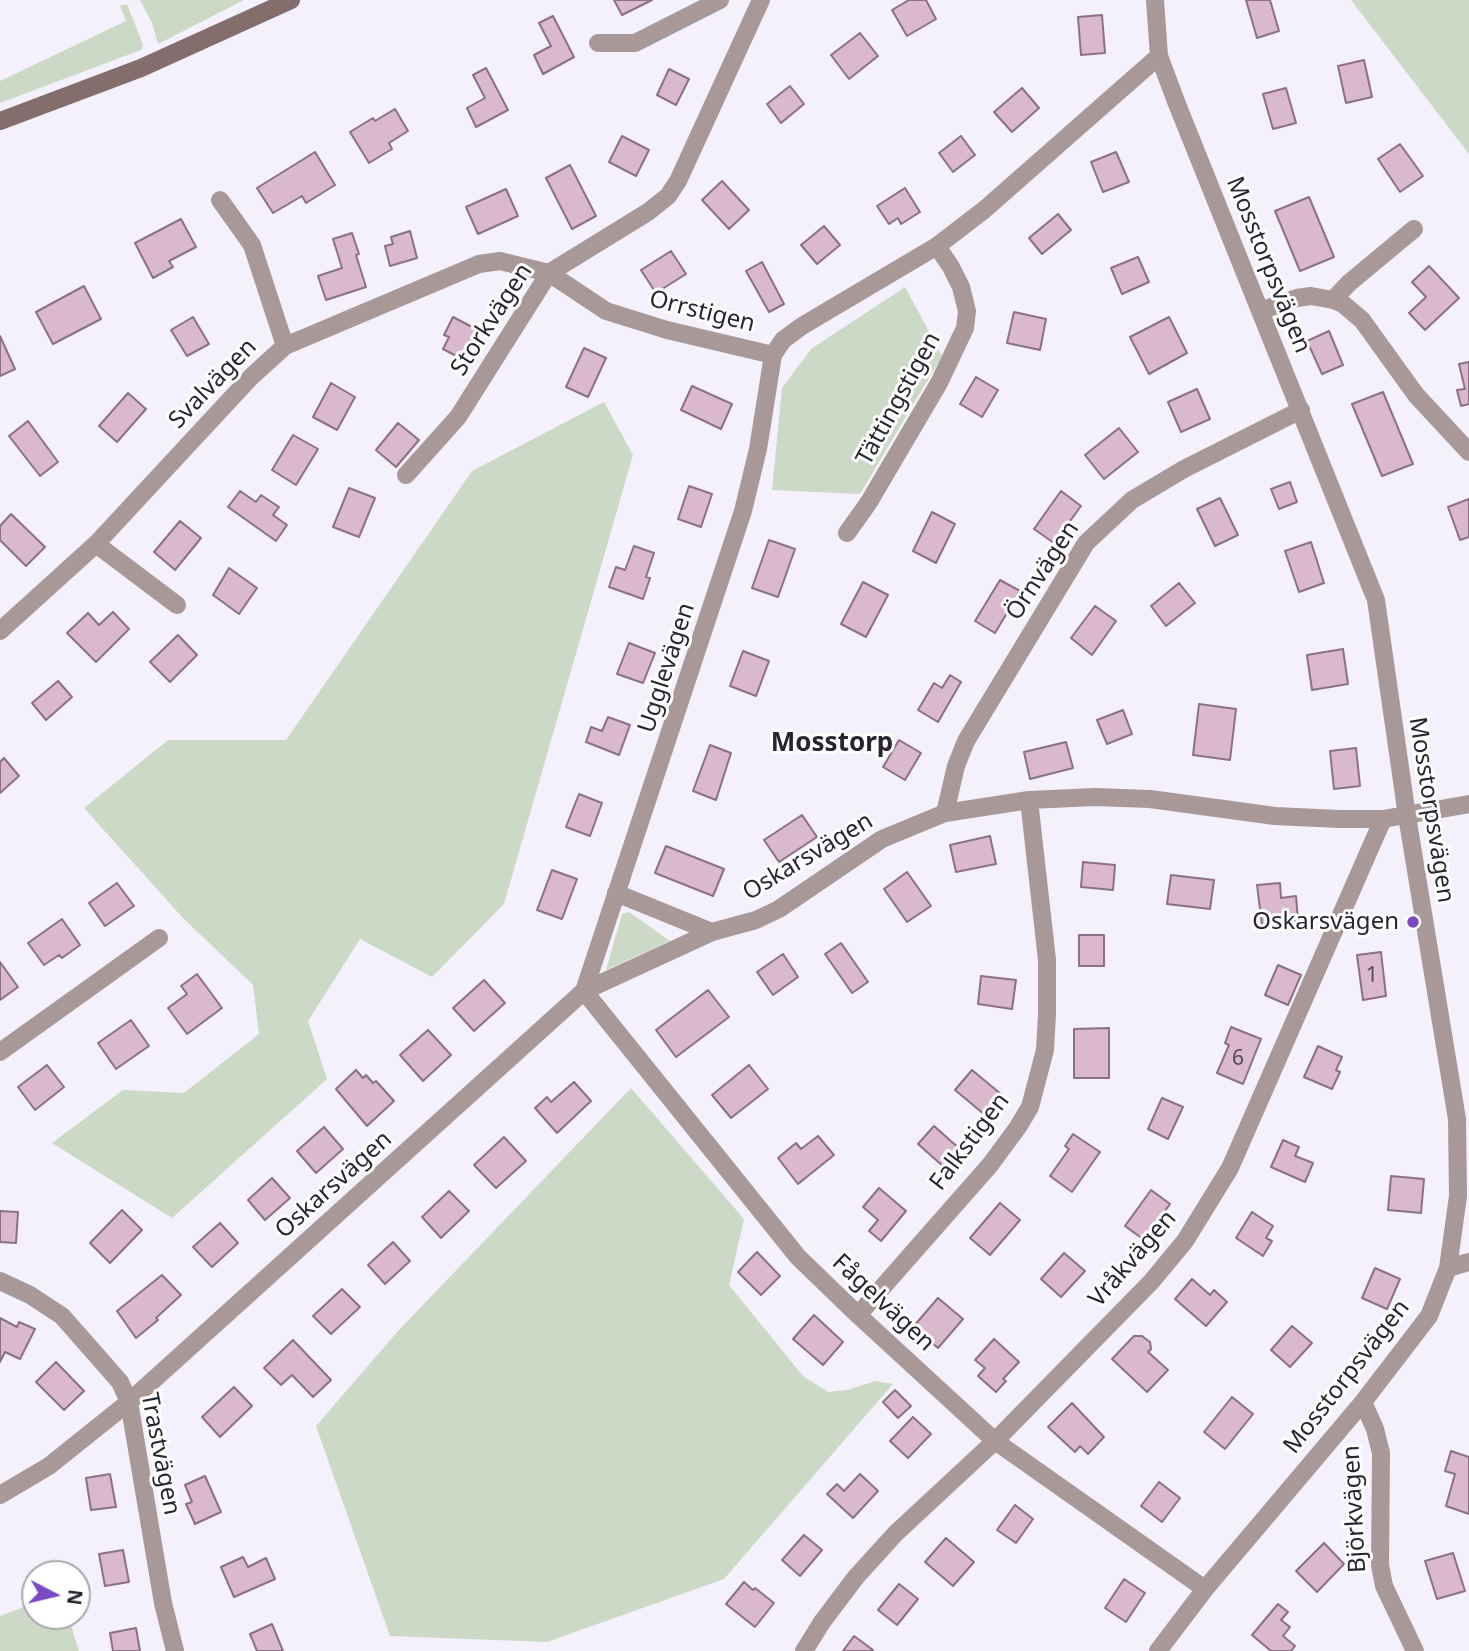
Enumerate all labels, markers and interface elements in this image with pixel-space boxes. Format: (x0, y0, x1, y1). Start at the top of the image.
street label: Mosstorpsvägen (1220, 173, 1316, 357)
street label: Storkvägen (445, 259, 539, 381)
street label: Orrstigen (646, 285, 758, 339)
street label: Tättingstigen (851, 328, 947, 470)
street label: Svalvägen (163, 333, 263, 435)
street label: Örnvägen (1000, 516, 1086, 626)
street label: Ugglevägen (632, 599, 702, 737)
street label: Mosstorpsvägen (1402, 715, 1460, 905)
district label: Mosstorp (771, 728, 893, 760)
street label: Oskarsvägen (738, 807, 878, 907)
place label: Oskarsvägen (1252, 908, 1399, 936)
marker: Oskarsvägen (1405, 914, 1421, 930)
house number: 1 (1366, 963, 1378, 989)
house number: 6 (1232, 1046, 1244, 1072)
street label: Falkstigen (924, 1088, 1016, 1196)
street label: Oskarsvägen (270, 1125, 398, 1245)
street label: Vråkvägen (1083, 1205, 1183, 1313)
street label: Fågelvägen (826, 1248, 940, 1358)
street label: Mosstorpsvägen (1278, 1294, 1416, 1460)
street label: Trastvägen (134, 1390, 186, 1518)
street label: Björkvägen (1337, 1444, 1373, 1574)
north arrow (21, 1560, 91, 1630)
text: N (61, 1588, 89, 1607)

